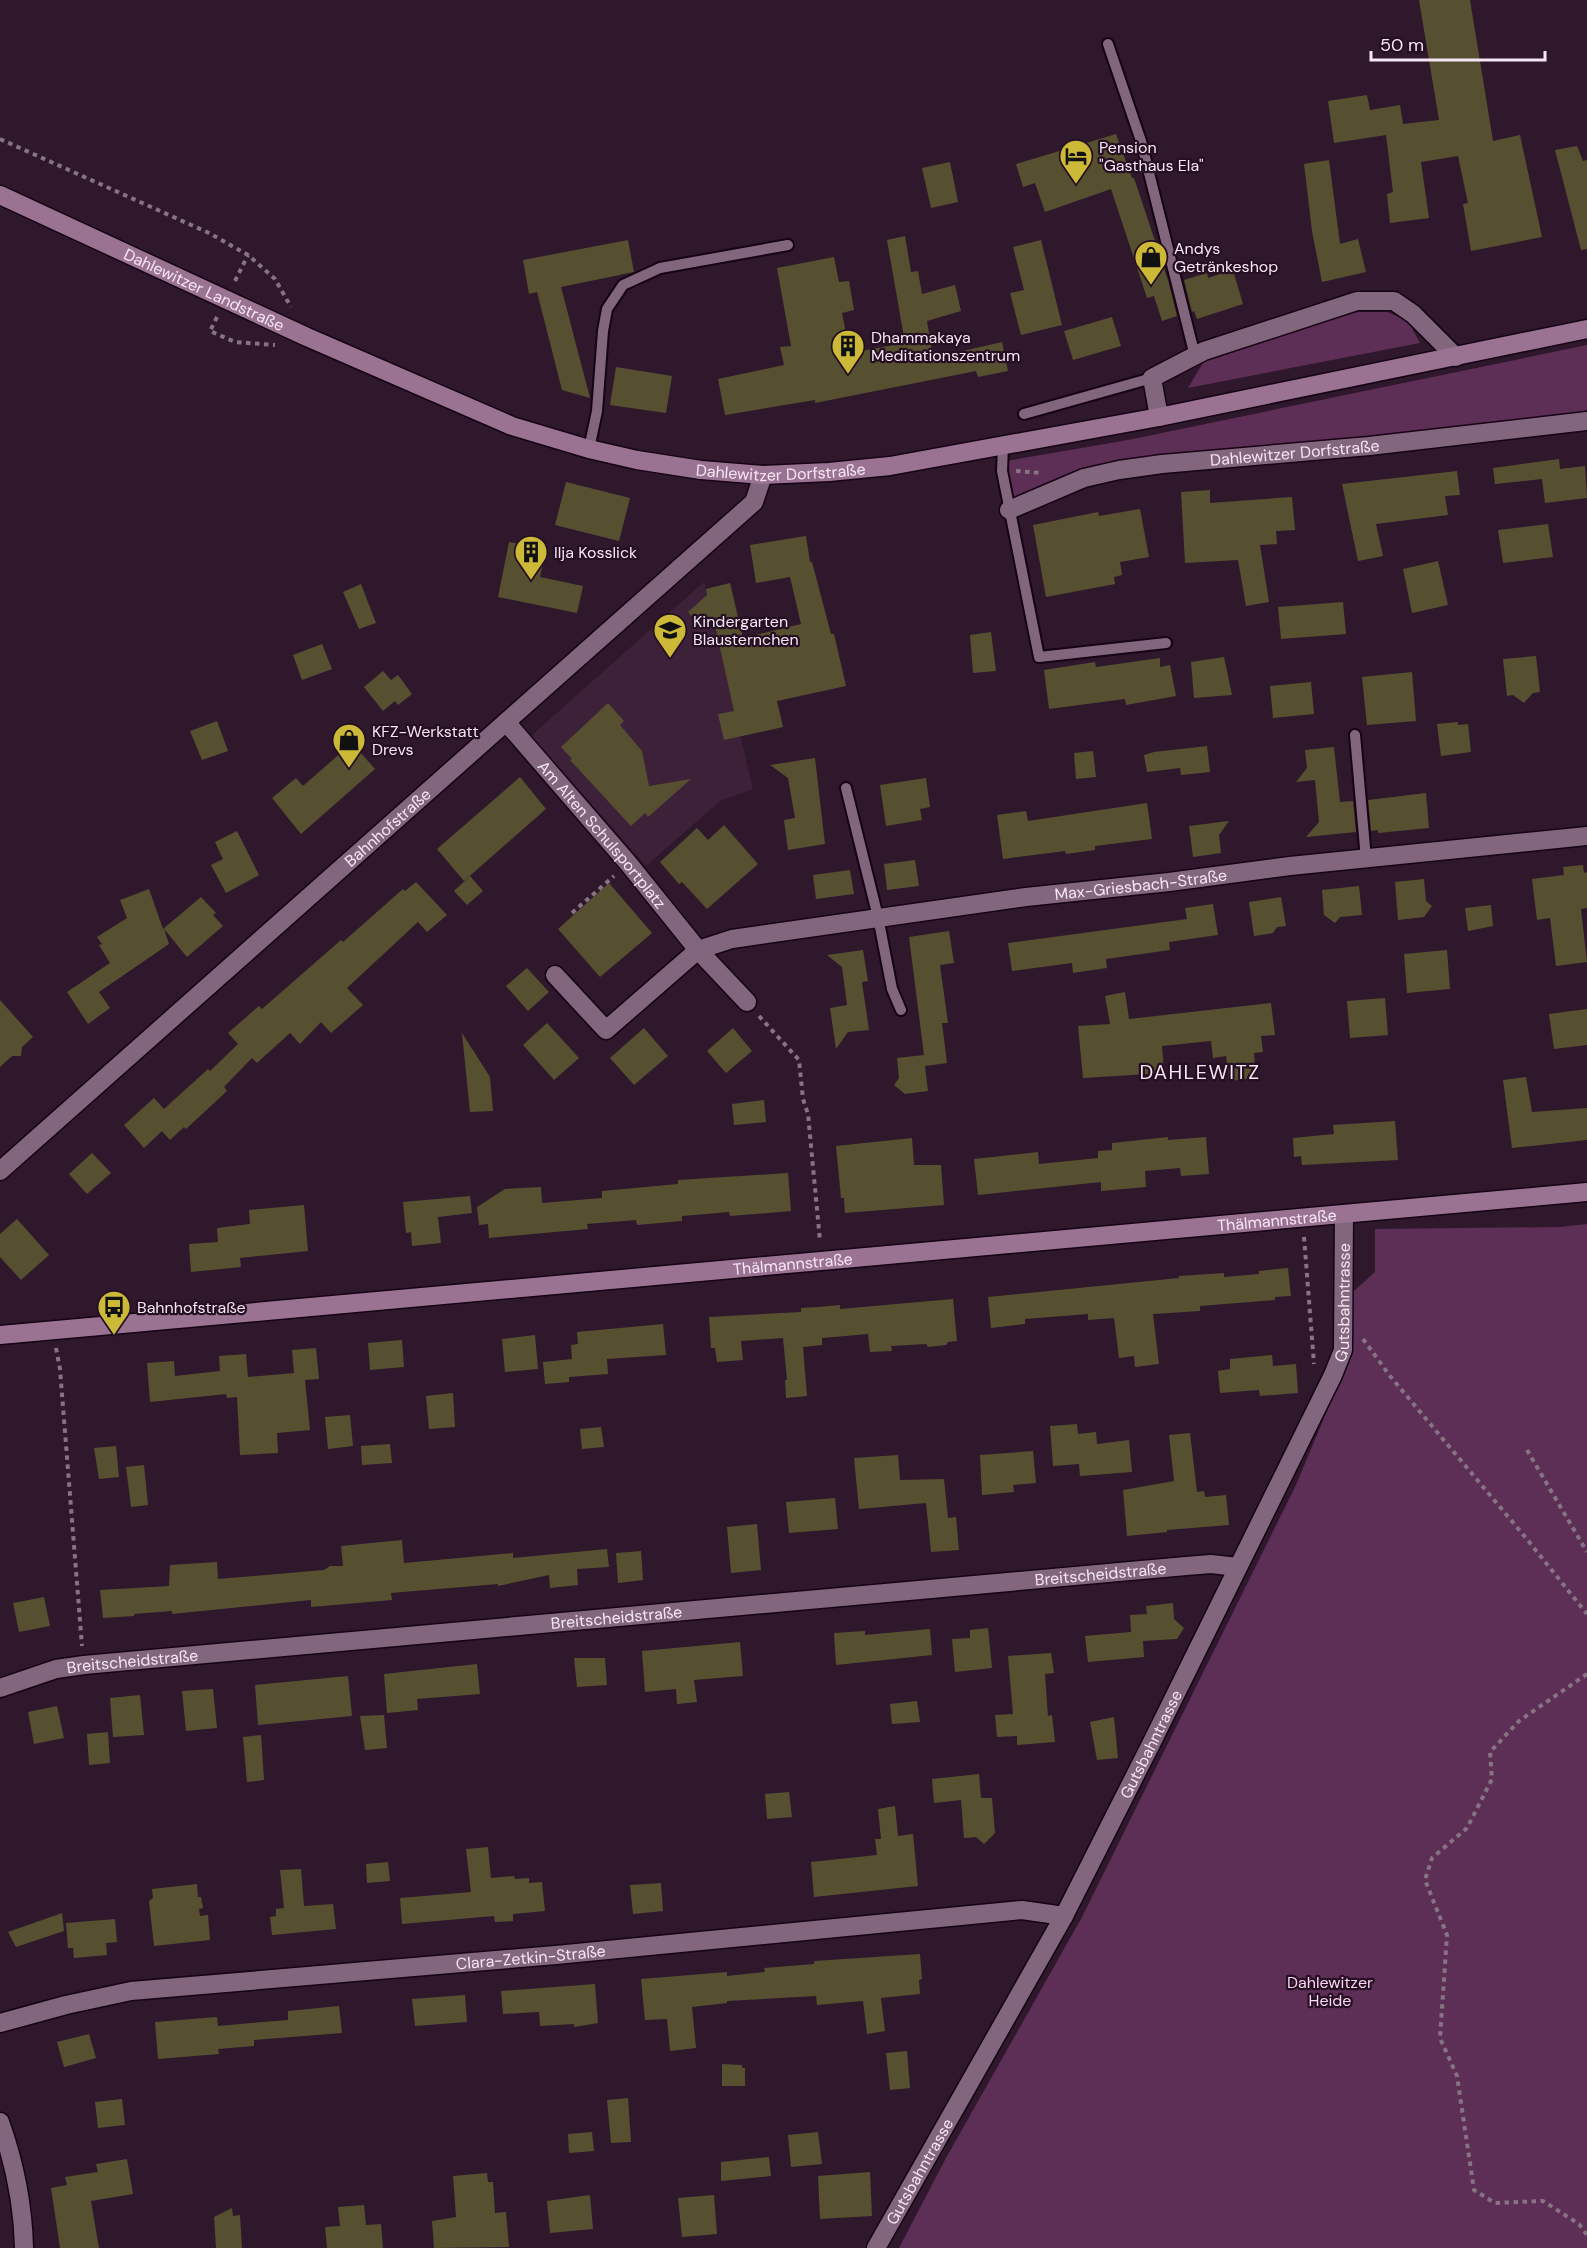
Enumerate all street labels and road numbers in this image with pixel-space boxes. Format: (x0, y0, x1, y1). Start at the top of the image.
street label: Dahlewitzer Landstraße (120, 244, 288, 336)
street label: Dahlewitzer Dorfstraße (1209, 435, 1380, 471)
street label: Dahlewitzer Dorfstraße (695, 458, 866, 486)
street label: Am Alten Schulsportplatz (533, 756, 671, 913)
street label: Bahnhofstraße (340, 784, 435, 872)
street label: Max-Griesbach-Straße (1054, 864, 1228, 905)
street label: Thälmannstraße (1216, 1205, 1338, 1236)
street label: Gutsbahntrasse (1329, 1243, 1355, 1365)
street label: Thälmannstraße (732, 1248, 853, 1280)
street label: Breitscheidstraße (1034, 1558, 1167, 1591)
street label: Breitscheidstraße (550, 1601, 683, 1634)
street label: Breitscheidstraße (65, 1645, 199, 1678)
street label: Gutsbahntrasse (1115, 1687, 1187, 1802)
street label: Clara-Zetkin-Straße (455, 1940, 607, 1974)
street label: Gutsbahntrasse (881, 2115, 958, 2229)

